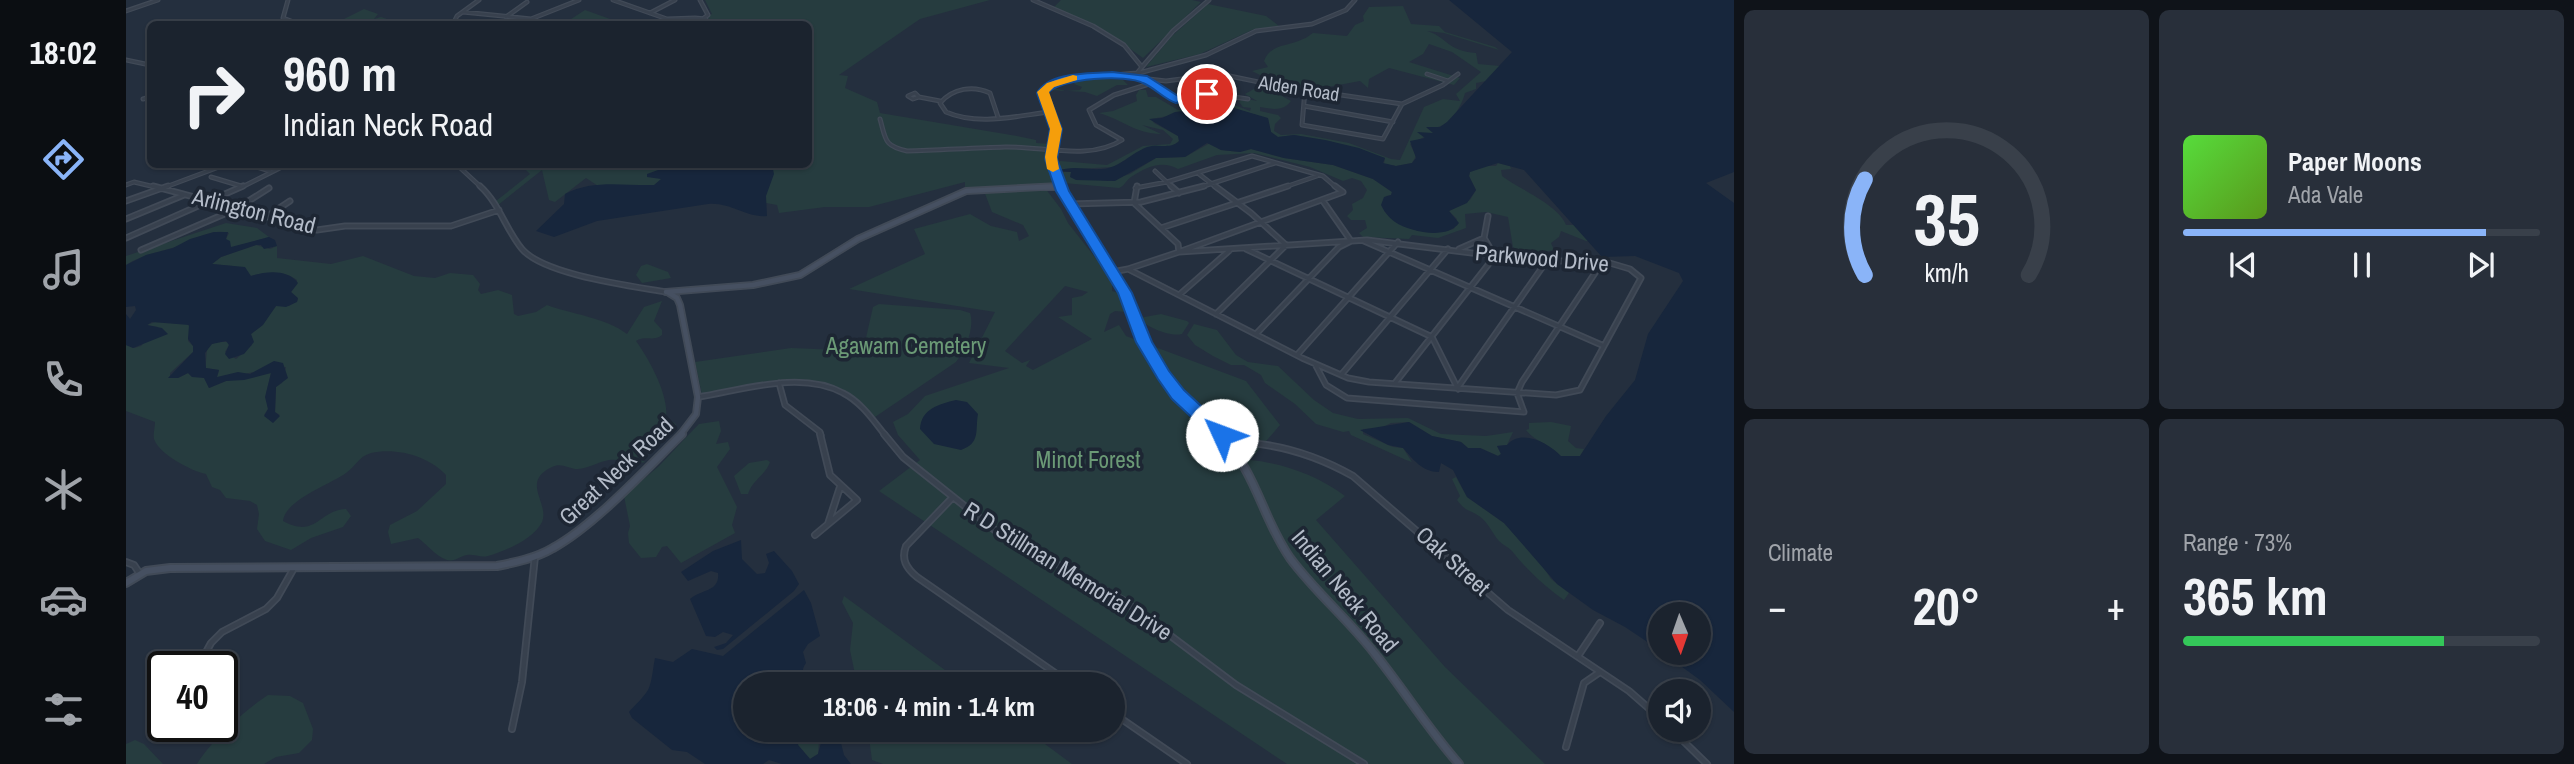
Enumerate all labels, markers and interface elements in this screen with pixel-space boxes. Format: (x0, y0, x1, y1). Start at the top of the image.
text: 18:02 (29, 31, 97, 74)
text: 960 m (283, 40, 397, 106)
icon: right (168, 49, 259, 140)
pin (1177, 64, 1237, 124)
street label: Alden Road (1256, 69, 1341, 107)
icon: arrive (1188, 75, 1226, 113)
text: Indian Neck Road (283, 103, 493, 146)
icon: directions (39, 135, 88, 184)
text: Paper Moons (2288, 144, 2422, 179)
text: 35 (1913, 171, 1980, 269)
text: Ada Vale (2288, 179, 2363, 210)
street label: Arlington Road (188, 180, 319, 241)
street label: Parkwood Drive (1474, 236, 1610, 279)
icon: music (39, 245, 88, 294)
icon: previous (2224, 246, 2262, 284)
icon: pause (2343, 246, 2381, 284)
icon: next (2462, 246, 2500, 284)
text: km/h (1924, 256, 1969, 290)
park label: Agawam Cemetery (825, 330, 987, 361)
icon: phone (39, 355, 88, 404)
position arrow (1185, 398, 1259, 472)
street label: Great Neck Road (552, 410, 680, 532)
park label: Minot Forest (1036, 444, 1140, 475)
icon: climate (39, 465, 88, 514)
street label: R D Stillman Memorial Drive (958, 494, 1178, 647)
street label: Oak Street (1409, 519, 1497, 602)
street label: Indian Neck Road (1285, 523, 1406, 658)
text: Range · 73% (2183, 527, 2292, 558)
text: Climate (1768, 537, 1833, 568)
text: 365 km (2183, 561, 2328, 631)
text: 20° (1912, 571, 1981, 641)
icon: car (39, 575, 88, 624)
text: − (1768, 581, 1786, 632)
text: + (2107, 581, 2125, 632)
north arrow (1648, 602, 1712, 665)
map controls (1648, 602, 1711, 742)
speed limit sign: 40 (147, 651, 238, 742)
button: sound (1648, 679, 1711, 742)
icon: filters (39, 685, 88, 734)
text: 18:06 · 4 min · 1.4 km (823, 689, 1035, 724)

